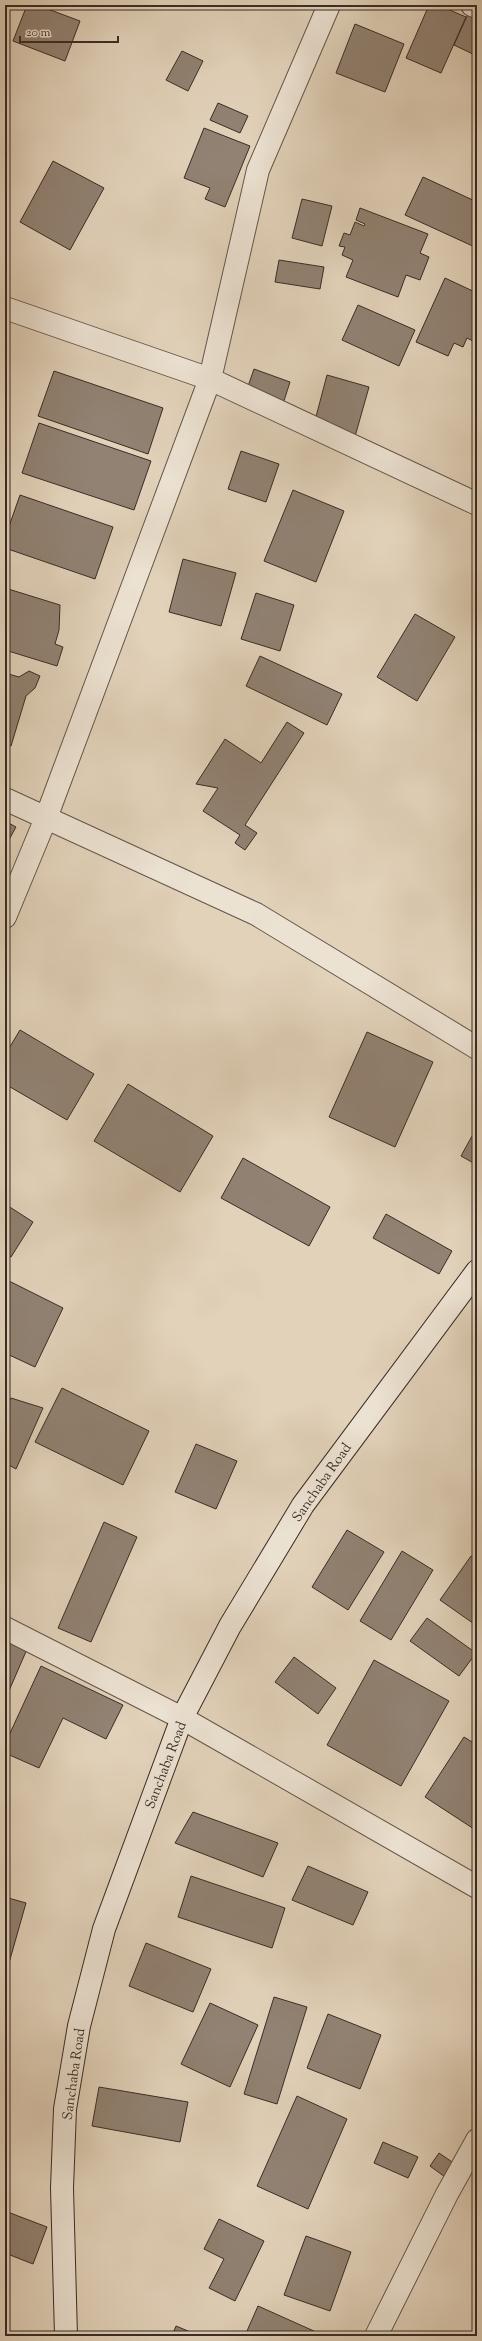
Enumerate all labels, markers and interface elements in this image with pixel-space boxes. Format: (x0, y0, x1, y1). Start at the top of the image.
scale bar (20, 18, 118, 44)
text: 20 m (26, 24, 51, 42)
street label: Sanchaba Road (288, 1440, 357, 1527)
street label: Sanchaba Road (141, 1719, 193, 1812)
street label: Sanchaba Road (59, 2027, 91, 2121)

